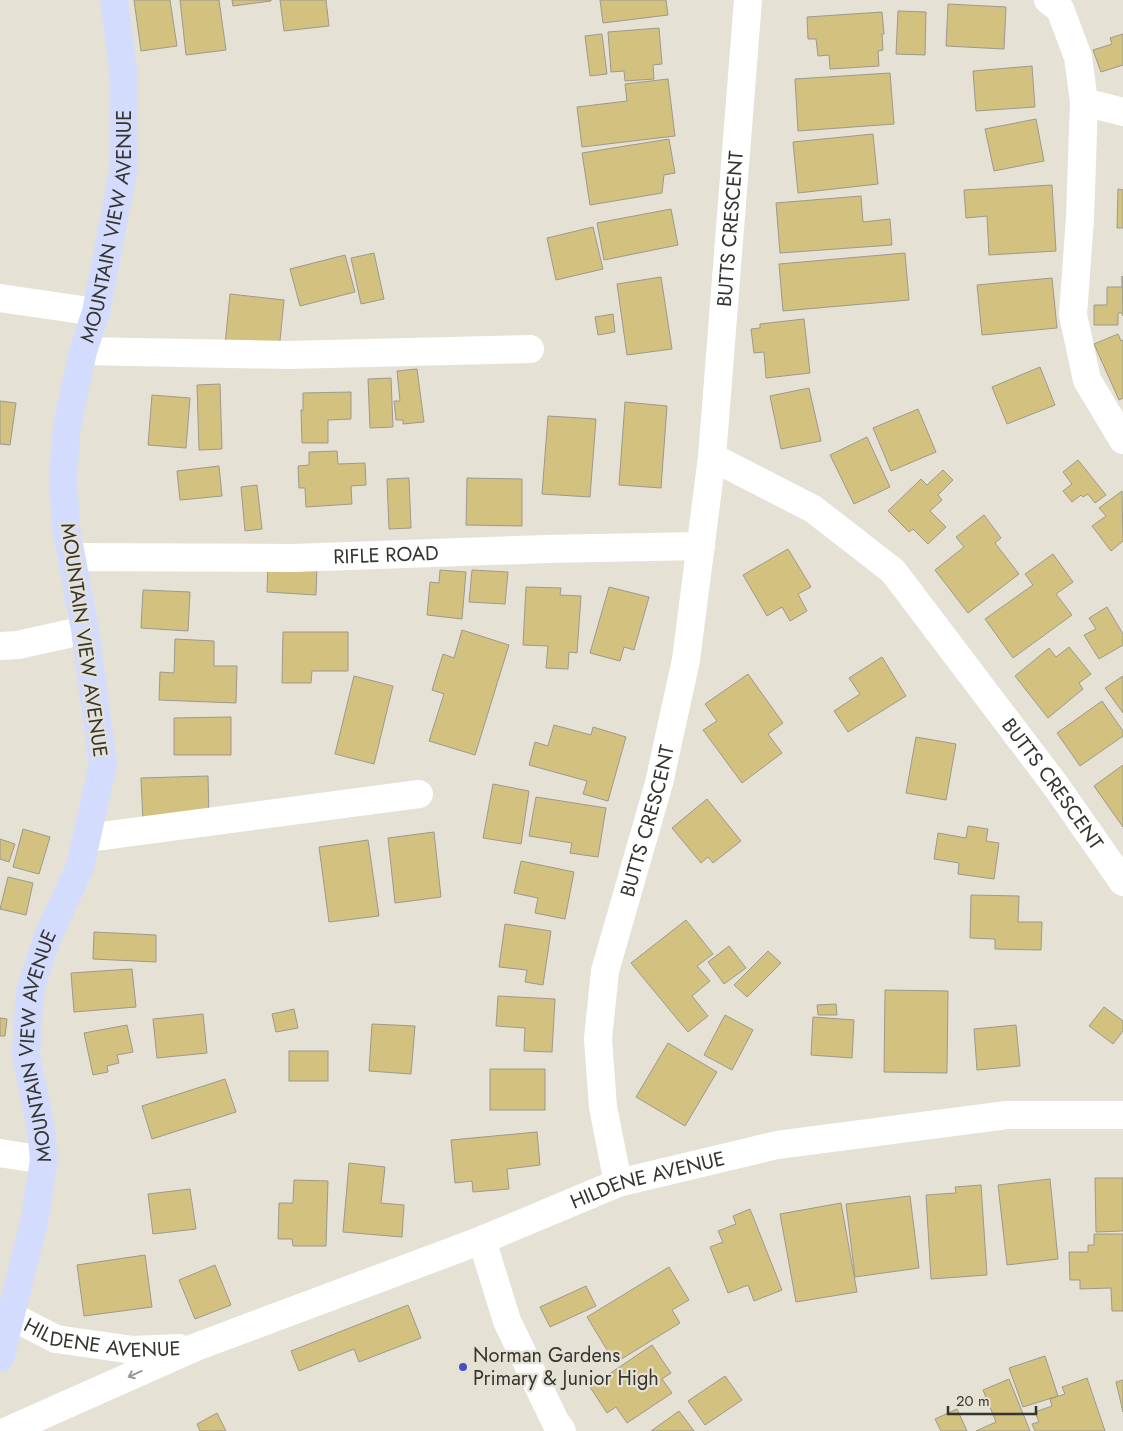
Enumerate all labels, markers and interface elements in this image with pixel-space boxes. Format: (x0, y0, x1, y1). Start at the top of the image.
street label: MOUNTAIN VIEW AVENUE (72, 110, 139, 346)
street label: BUTTS CRESCENT (709, 149, 751, 308)
street label: MOUNTAIN VIEW AVENUE (53, 521, 115, 759)
street label: RIFLE ROAD (333, 538, 439, 571)
street label: BUTTS CRESCENT (995, 712, 1111, 856)
street label: BUTTS CRESCENT (613, 742, 682, 900)
street label: MOUNTAIN VIEW AVENUE (11, 925, 63, 1164)
street label: HILDENE AVENUE (566, 1144, 728, 1216)
street label: HILDENE AVENUE (19, 1310, 181, 1365)
place label: Norman Gardens Primary & Junior High (473, 1341, 659, 1393)
marker: Norman Gardens Primary & Junior High (457, 1361, 469, 1373)
one-way arrow (128, 1370, 143, 1380)
scale bar (948, 1384, 1036, 1416)
text: 20 m (956, 1390, 990, 1412)

